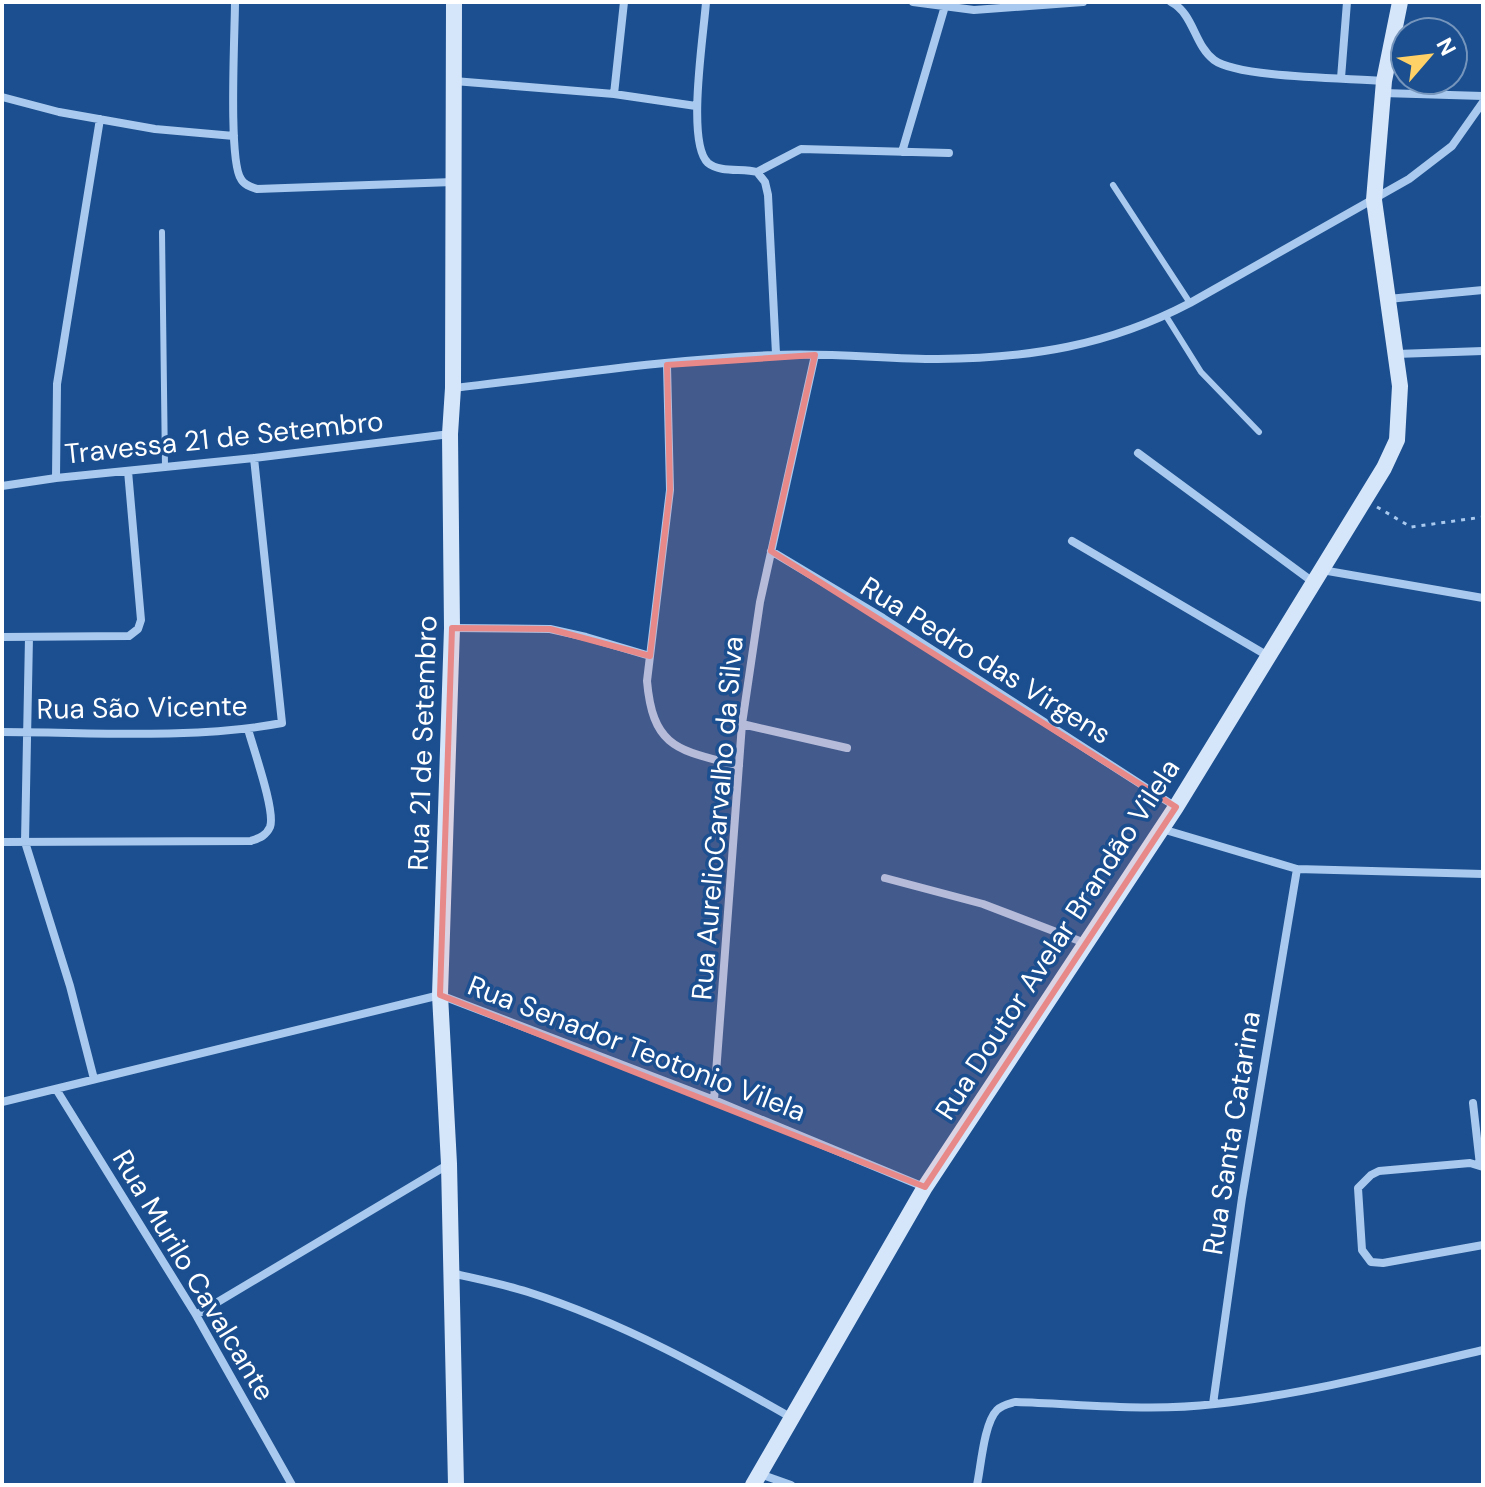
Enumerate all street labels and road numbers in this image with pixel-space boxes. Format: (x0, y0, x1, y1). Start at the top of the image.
street label: Travessa 21 de Setembro (63, 402, 385, 473)
street label: Rua Pedro das Virgens (853, 568, 1118, 753)
street label: Rua 21 de Setembro (400, 615, 445, 871)
street label: Rua AurelioCarvalho da Silva (683, 635, 752, 1002)
street label: Rua São Vicente (36, 687, 248, 728)
street label: Rua Doutor Avelar Brandão Vilela (927, 752, 1188, 1127)
street label: Rua Senador Teotonio Vilela (463, 967, 811, 1130)
street label: Rua Santa Catarina (1194, 1009, 1269, 1257)
street label: Rua Murilo Cavalcante (104, 1143, 283, 1408)

